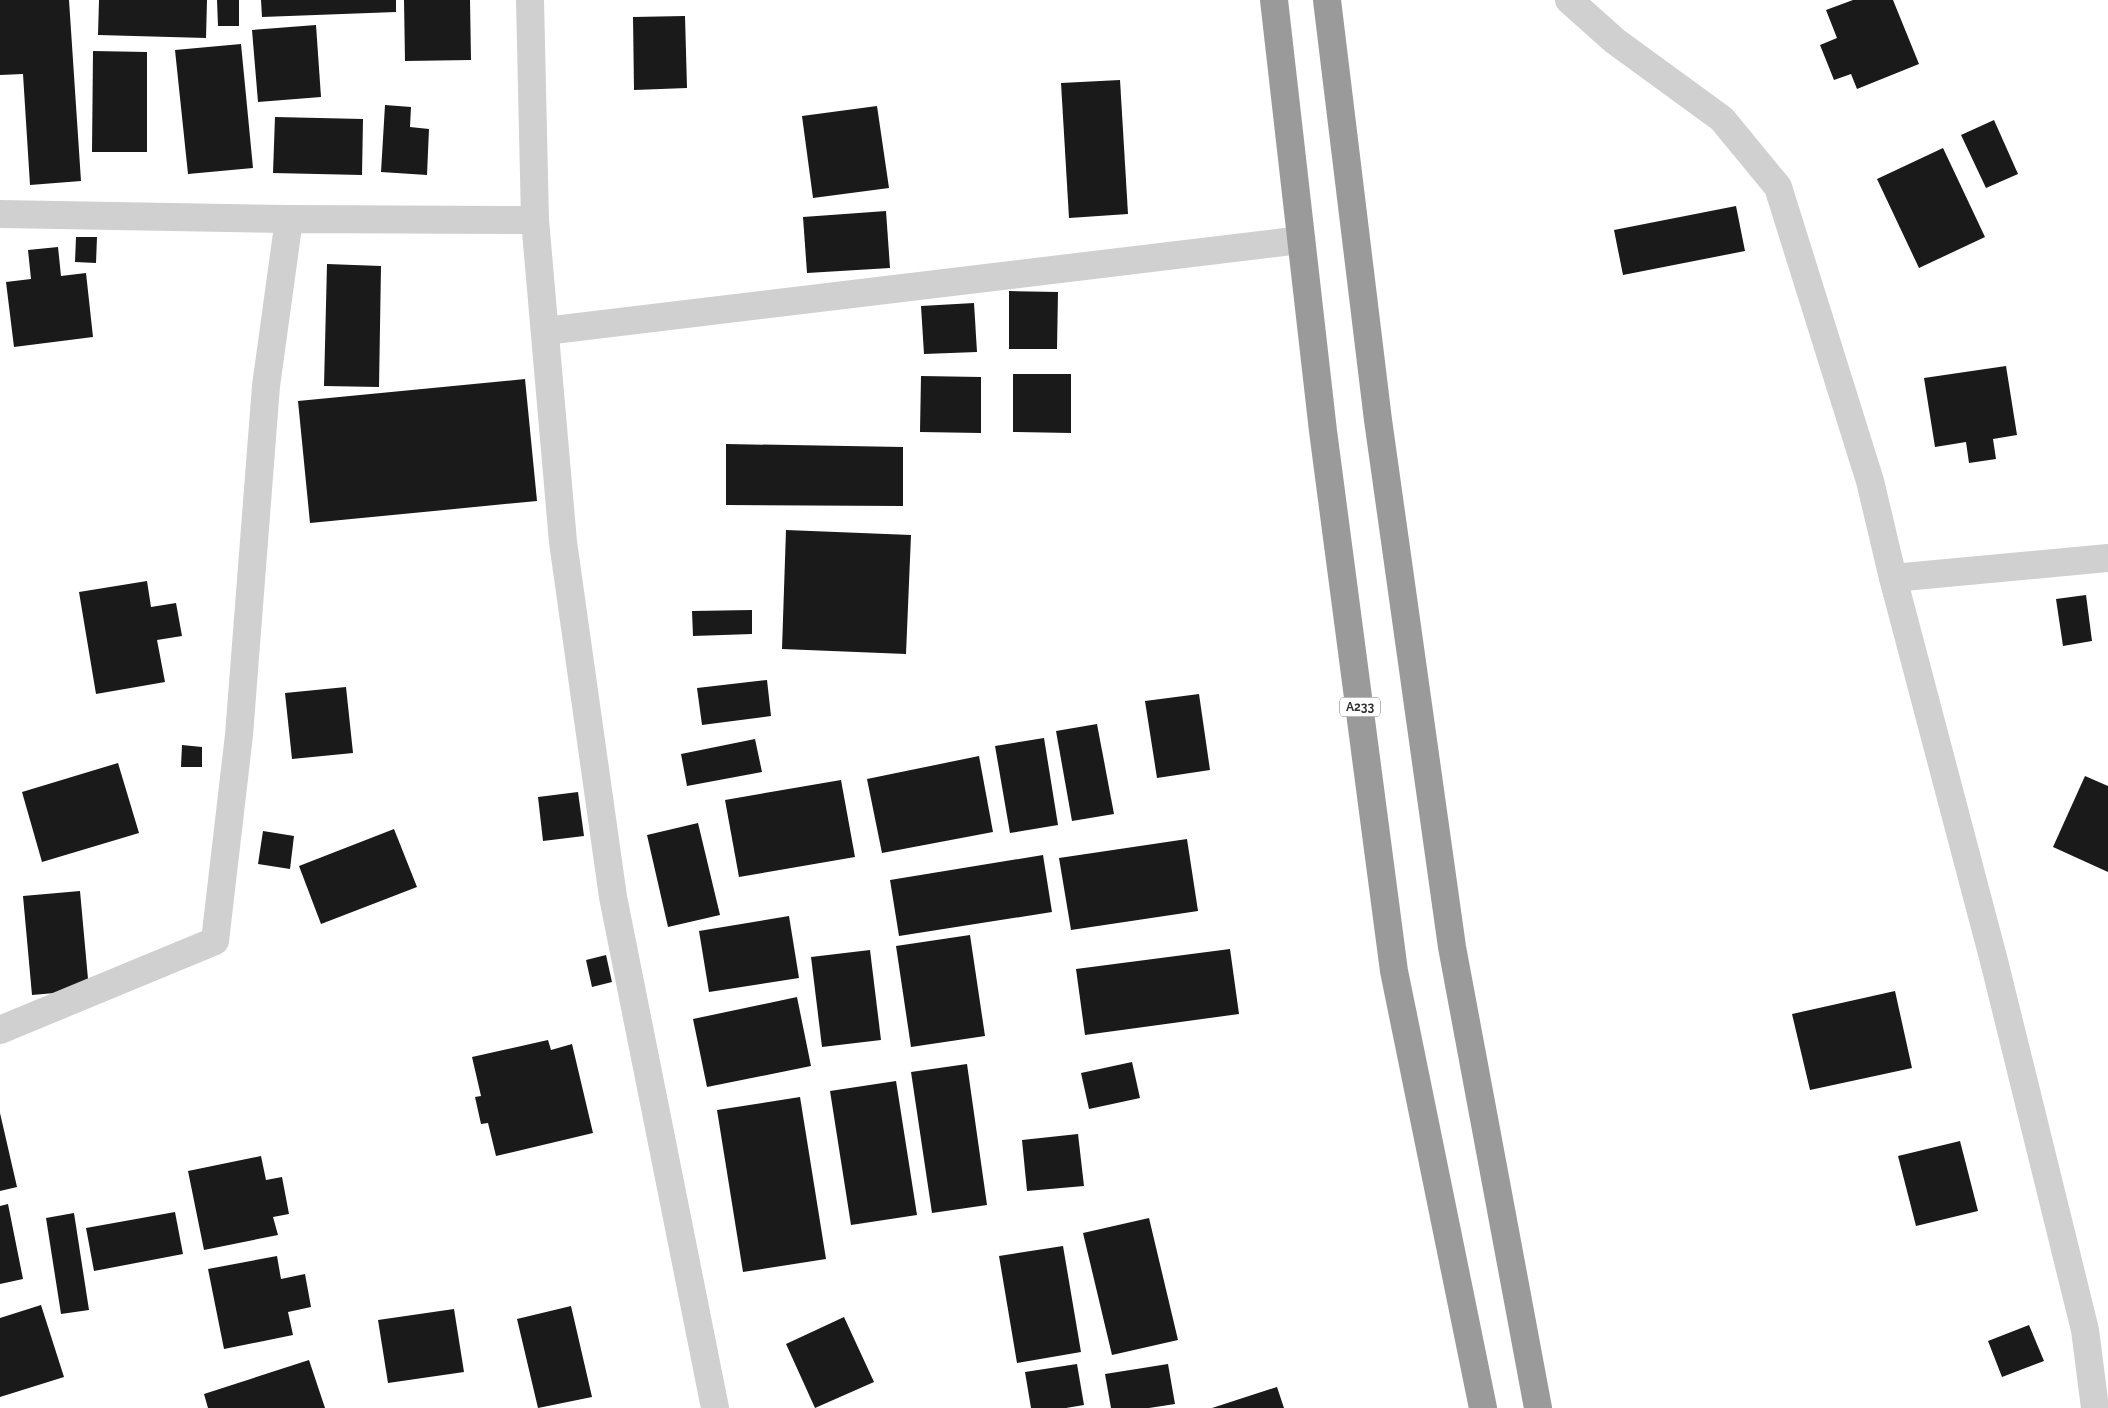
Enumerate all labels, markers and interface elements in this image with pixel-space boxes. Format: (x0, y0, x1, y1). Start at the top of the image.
road number: A233 (1340, 698, 1380, 716)

